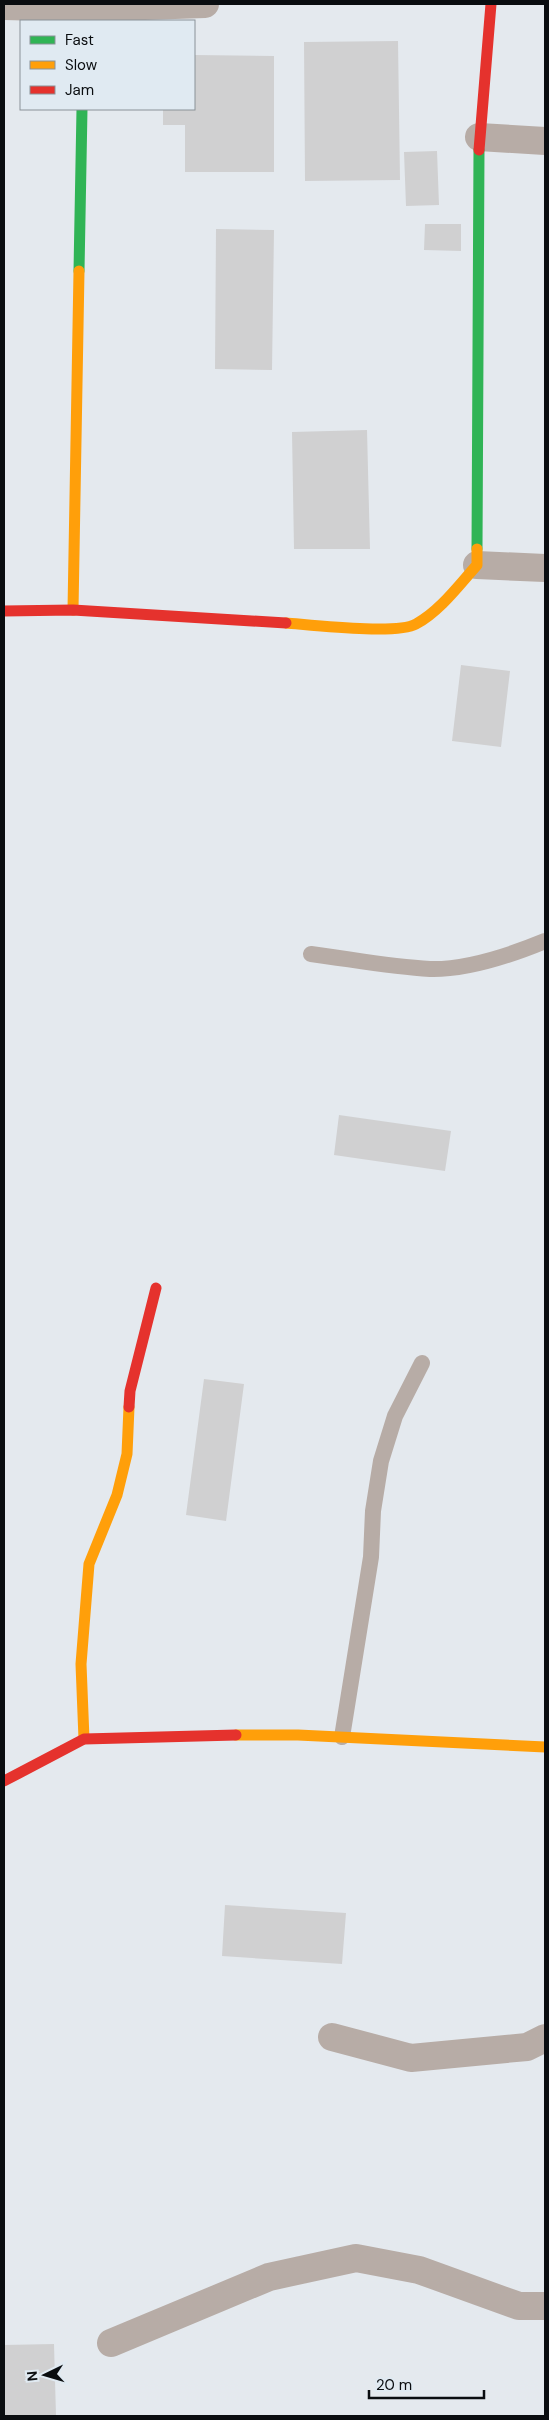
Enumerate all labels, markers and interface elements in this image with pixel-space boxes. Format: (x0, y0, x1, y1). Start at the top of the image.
legend (20, 20, 195, 110)
text: Fast (65, 30, 94, 50)
text: Slow (65, 55, 98, 75)
text: Jam (65, 80, 94, 100)
north arrow (20, 2350, 70, 2400)
scale bar (369, 2368, 484, 2400)
text: N (23, 2370, 41, 2382)
text: 20 m (376, 2375, 412, 2395)

